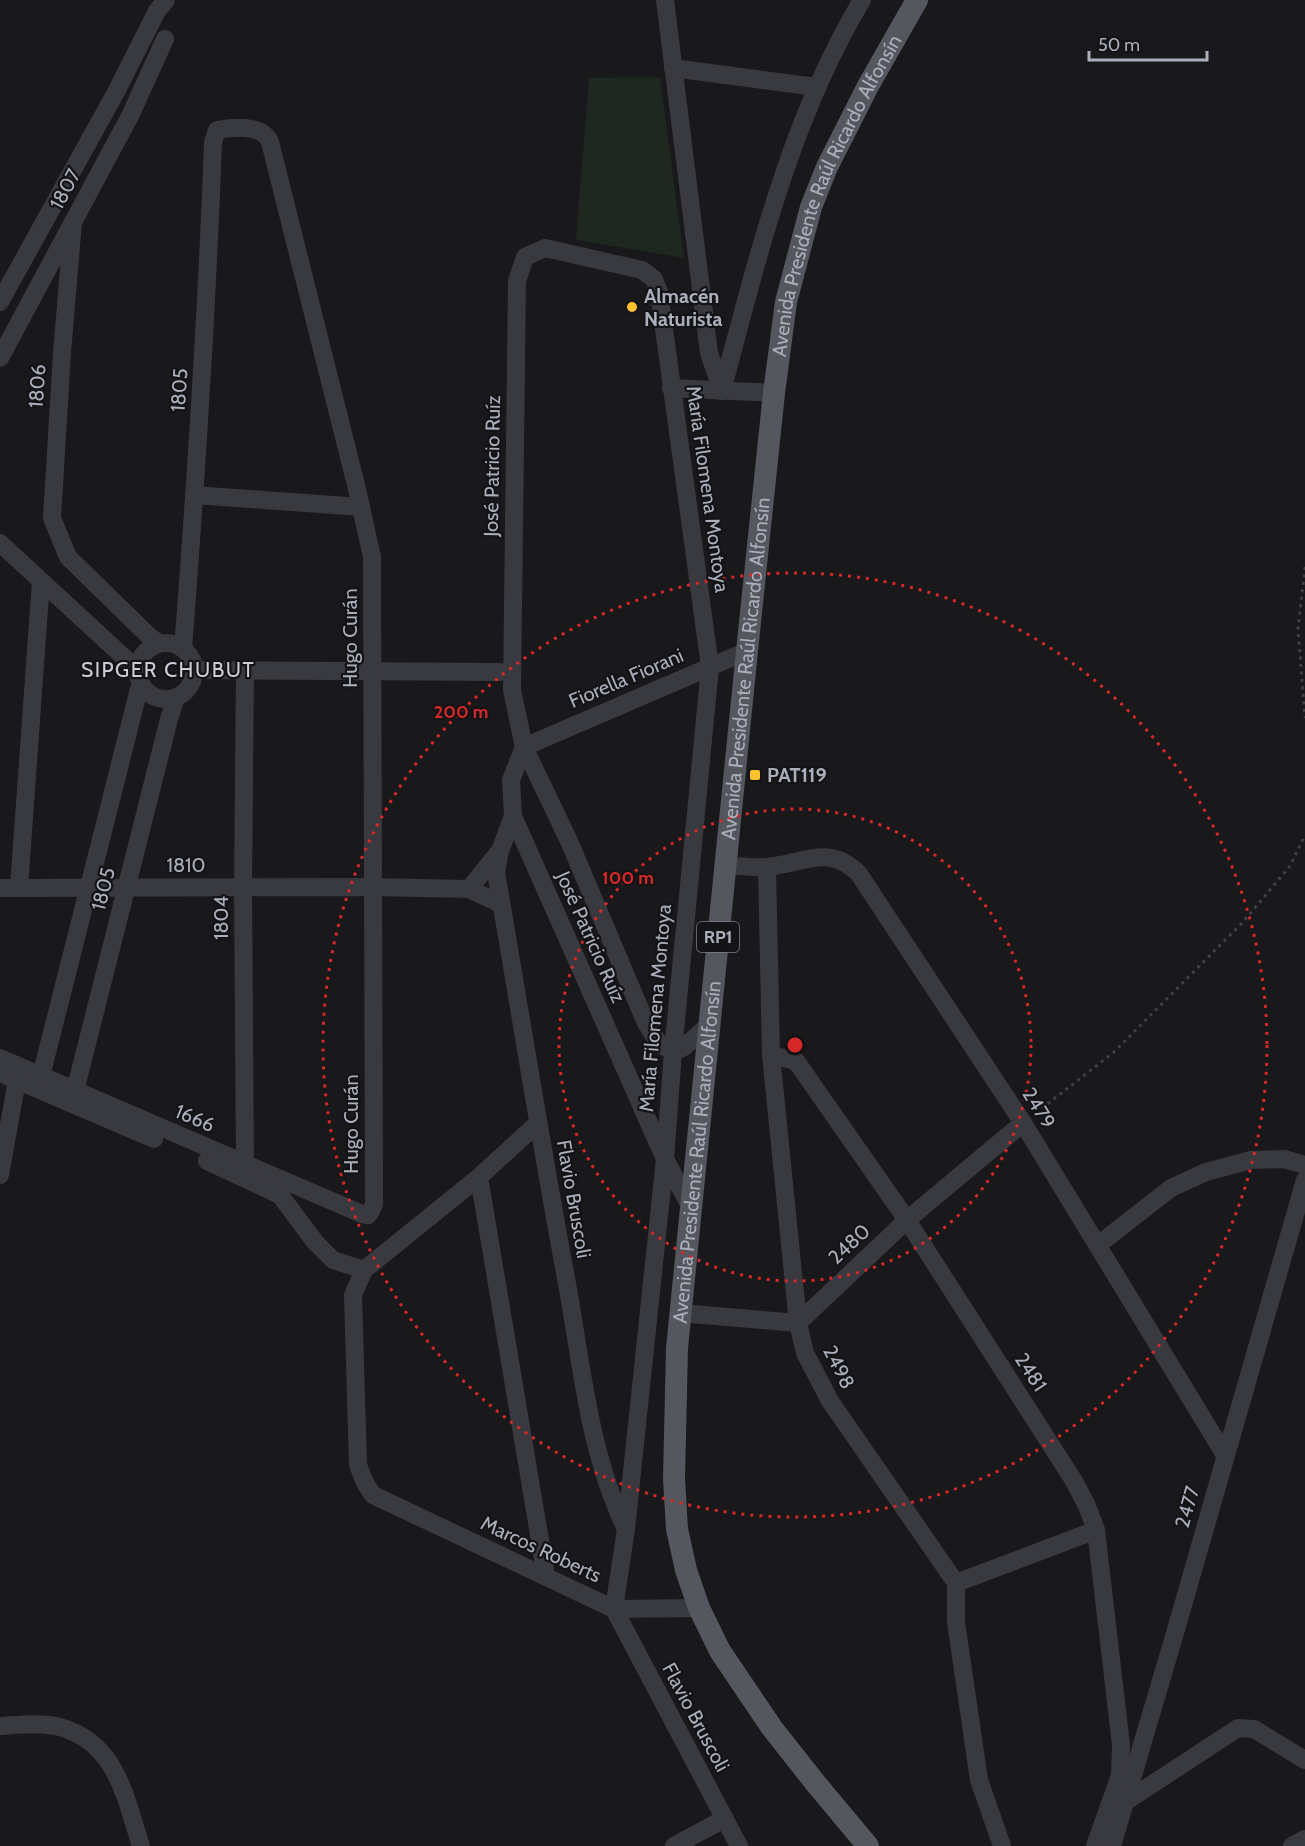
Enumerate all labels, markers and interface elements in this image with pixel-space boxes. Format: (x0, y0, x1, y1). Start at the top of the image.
scale bar (1089, 24, 1208, 62)
street label: Avenida Presidente Raúl Ricardo Alfonsín (767, 30, 907, 358)
text: 50 m (1098, 34, 1140, 56)
street label: 1807 (44, 165, 86, 213)
place label: Almacén Naturista (644, 284, 722, 331)
marker: Almacén Naturista (625, 300, 639, 314)
street label: 1806 (23, 363, 51, 409)
street label: 1805 (166, 368, 192, 412)
street label: María Filomena Montoya (682, 384, 734, 594)
street label: José Patricio Ruíz (479, 395, 505, 538)
street label: Avenida Presidente Raúl Ricardo Alfonsín (716, 496, 775, 841)
street label: Hugo Curán (338, 588, 362, 688)
street label: Fiorella Fiorani (565, 643, 687, 713)
district label: SIPGER CHUBUT (81, 657, 255, 682)
text: 200 m (434, 701, 488, 723)
place label: PAT119 (767, 763, 827, 787)
marker: PAT119 (748, 768, 762, 782)
street label: 1810 (166, 853, 206, 877)
street label: 1805 (86, 865, 120, 913)
street label: José Patricio Ruíz (551, 867, 631, 1007)
text: 100 m (602, 867, 654, 889)
street label: 1804 (209, 895, 233, 940)
street label: María Filomena Montoya (634, 903, 676, 1113)
road number: RP1 (697, 922, 739, 952)
street label: Avenida Presidente Raúl Ricardo Alfonsín (668, 980, 726, 1325)
centre of rings (785, 1035, 805, 1055)
street label: Hugo Curán (339, 1074, 363, 1174)
street label: 2479 (1017, 1083, 1061, 1133)
street label: 1666 (172, 1099, 218, 1137)
street label: Flavio Bruscoli (552, 1138, 596, 1260)
street label: 2480 (823, 1219, 875, 1269)
street label: 2498 (818, 1341, 860, 1393)
street label: 2481 (1010, 1348, 1052, 1396)
street label: 2477 (1170, 1483, 1204, 1531)
street label: Marcos Roberts (477, 1511, 605, 1587)
street label: Flavio Bruscoli (657, 1658, 735, 1776)

